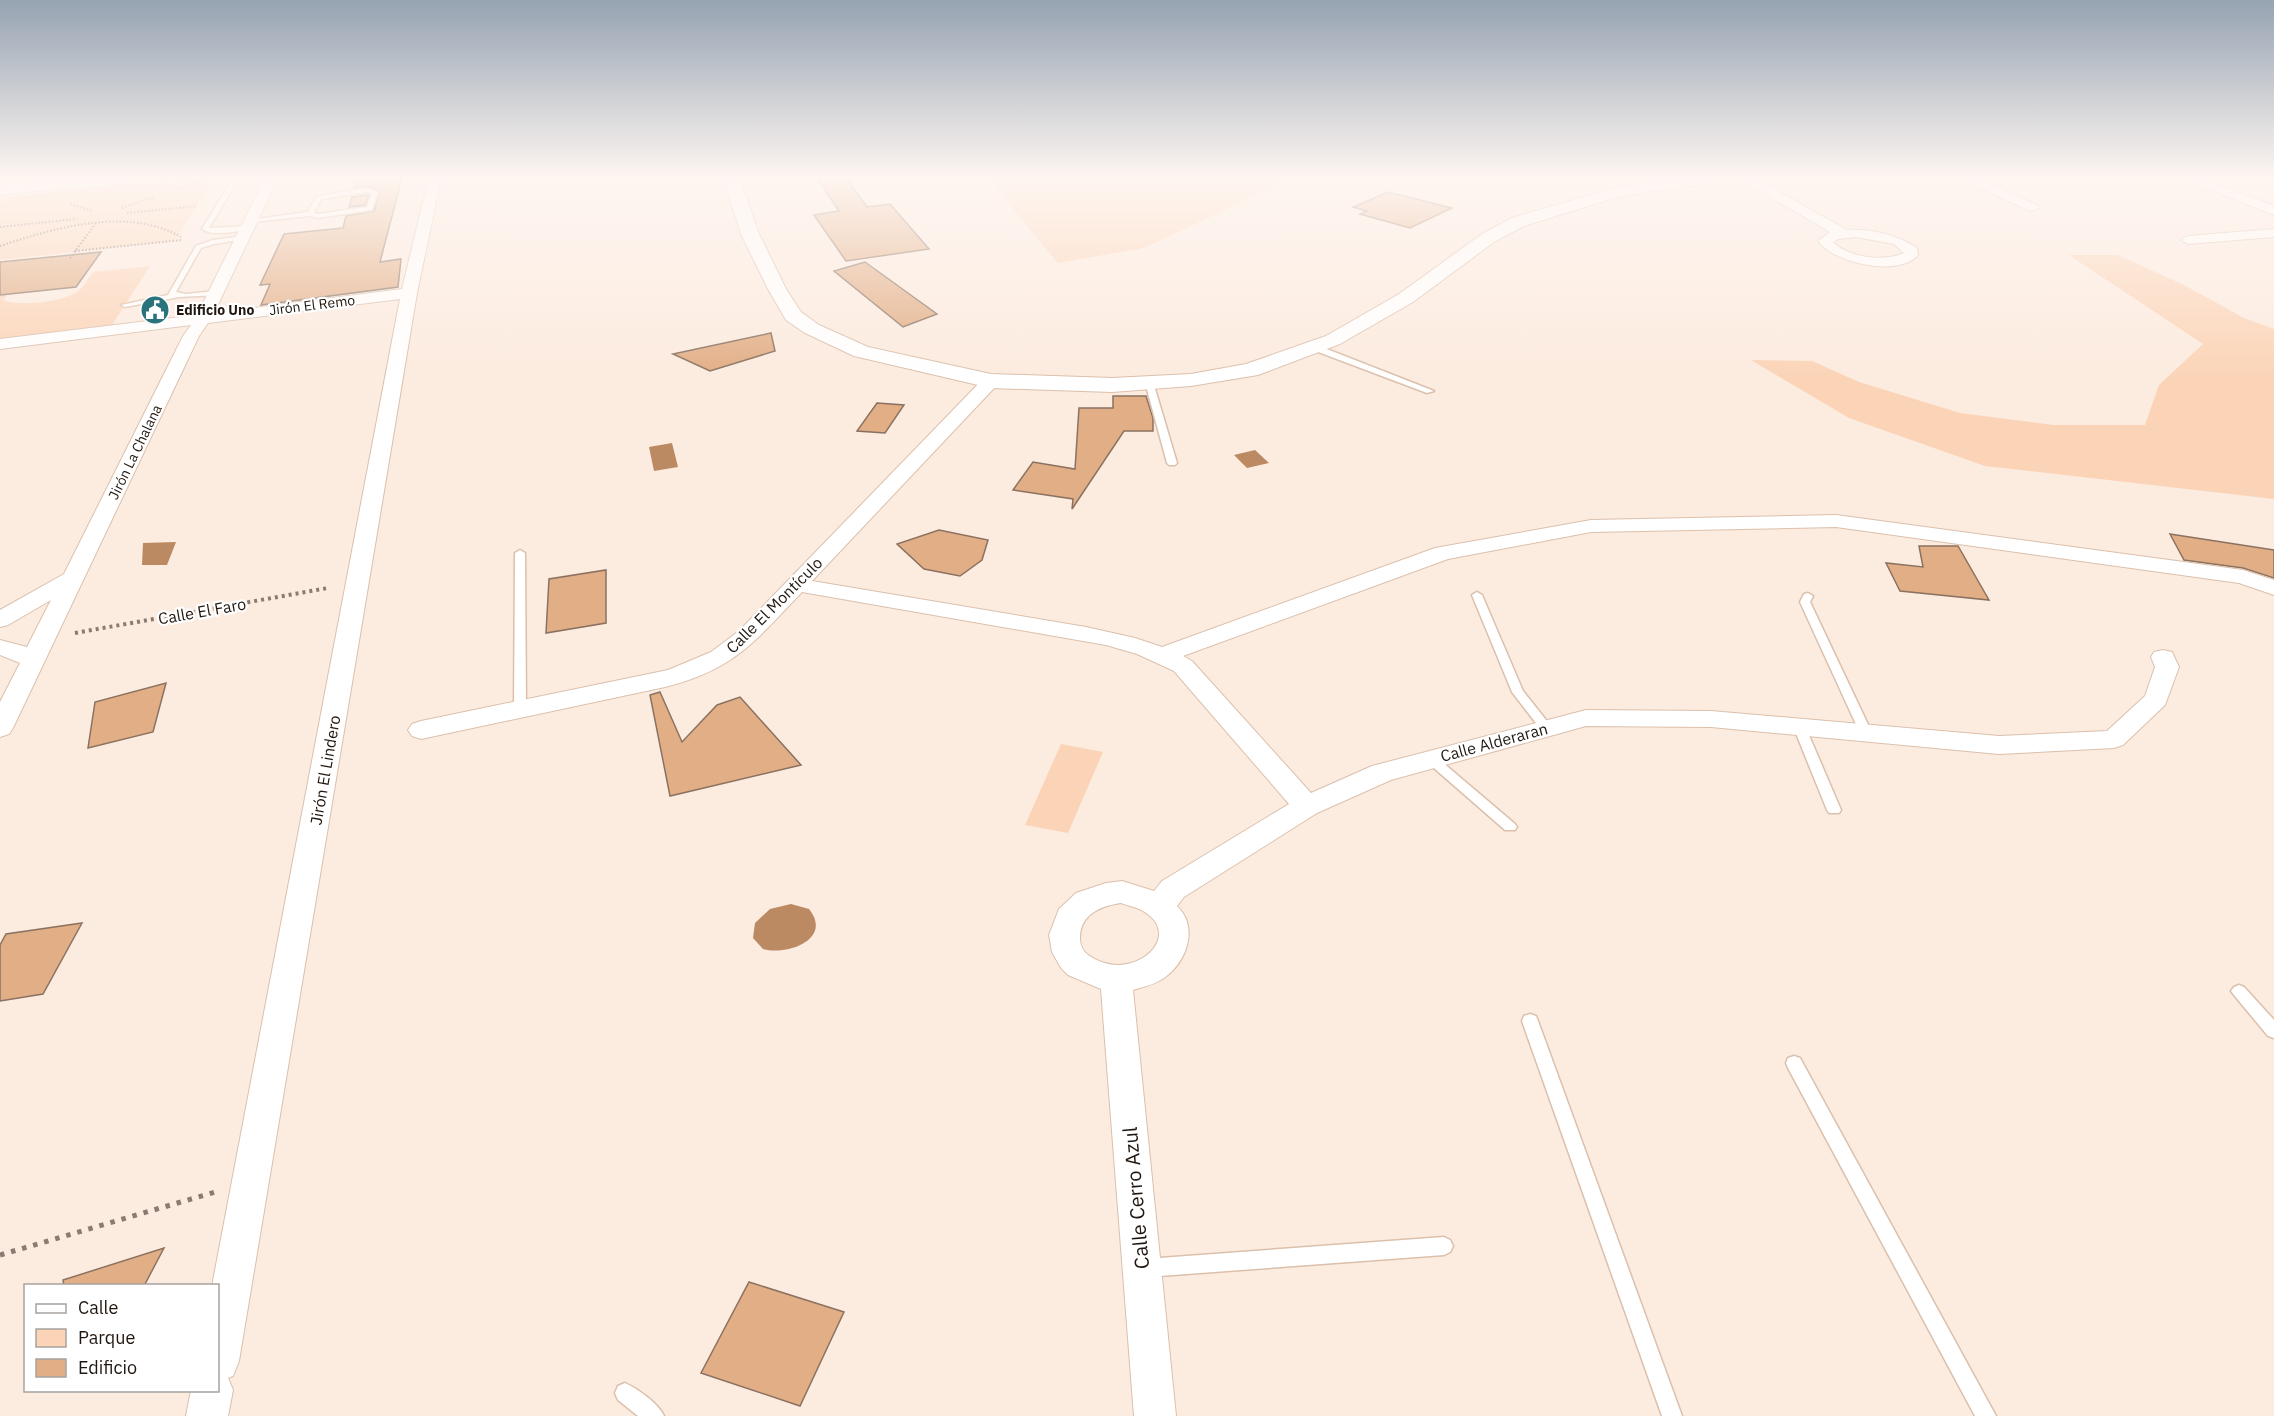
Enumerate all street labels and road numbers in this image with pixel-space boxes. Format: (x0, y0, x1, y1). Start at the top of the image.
street label: Jirón El Remo (268, 291, 356, 319)
street label: Jirón La Chalana (104, 401, 166, 502)
street label: Calle El Montículo (722, 553, 826, 657)
street label: Calle El Faro (157, 593, 247, 629)
street label: Jirón El Lindero (306, 713, 345, 826)
street label: Calle Alderaran (1438, 718, 1550, 766)
street label: Calle Cerro Azul (1116, 1126, 1155, 1270)

